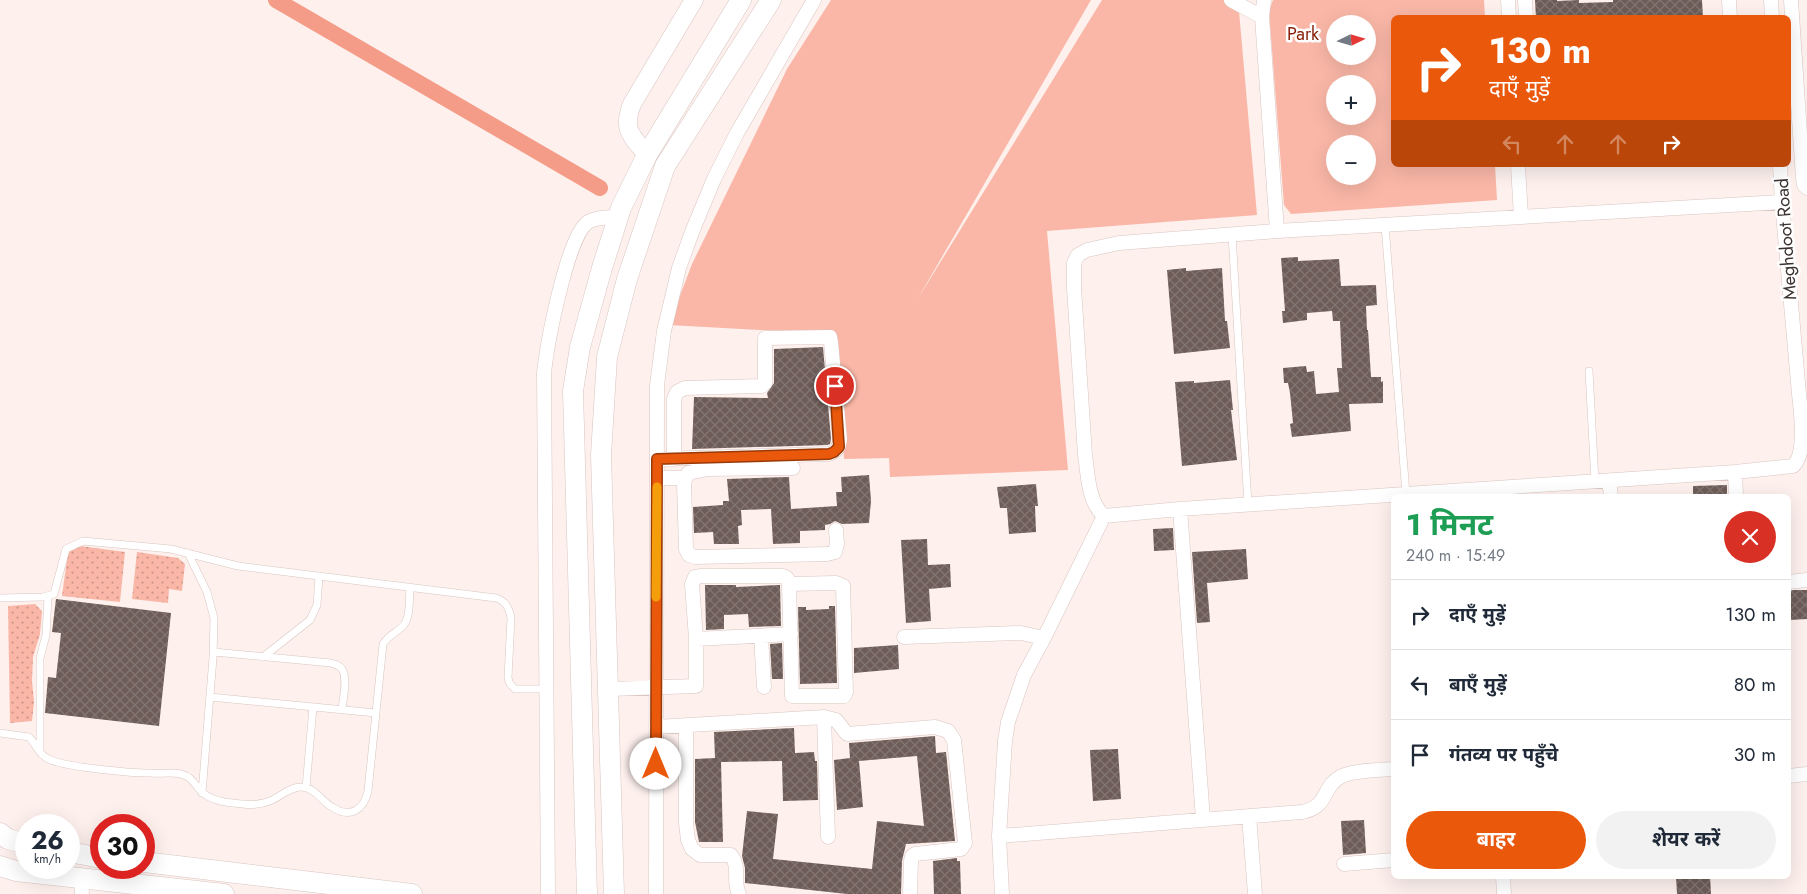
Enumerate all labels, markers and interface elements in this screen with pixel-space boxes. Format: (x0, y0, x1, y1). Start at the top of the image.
north arrow (1326, 15, 1376, 65)
map controls (1326, 15, 1376, 185)
park label: Park (1287, 21, 1319, 47)
text: 130 m (1489, 26, 1591, 76)
icon: right (1406, 35, 1471, 100)
text: दाएँ मुड़ें (1489, 72, 1550, 104)
button: + (1326, 75, 1376, 125)
icon: left (1498, 130, 1526, 158)
icon: ahead (1551, 130, 1579, 158)
icon: ahead (1604, 130, 1632, 158)
icon: right (1657, 130, 1685, 158)
button: − (1326, 135, 1376, 185)
street label: Meghdoot Road (1769, 177, 1803, 301)
pin (814, 365, 856, 407)
icon: arrive (821, 372, 849, 400)
text: 1 मिनट (1406, 503, 1493, 546)
button: close (1724, 511, 1776, 563)
text: 240 m · 15:49 (1406, 544, 1505, 567)
icon: right (1406, 601, 1434, 629)
text: दाएँ मुड़ें (1449, 601, 1506, 628)
text: 130 m (1725, 601, 1776, 628)
icon: left (1406, 671, 1434, 699)
text: बाएँ मुड़ें (1449, 671, 1507, 698)
text: 80 m (1734, 671, 1776, 698)
position arrow (629, 737, 681, 789)
icon: arrive (1406, 741, 1434, 769)
text: गंतव्य पर पहुँचे (1449, 741, 1558, 768)
text: 30 m (1734, 741, 1776, 768)
button: बाहर (1406, 811, 1586, 869)
button: शेयर करें (1596, 811, 1776, 869)
speed limit sign: 30 (90, 814, 155, 879)
text: 26 (31, 822, 64, 858)
text: km/h (34, 850, 61, 868)

